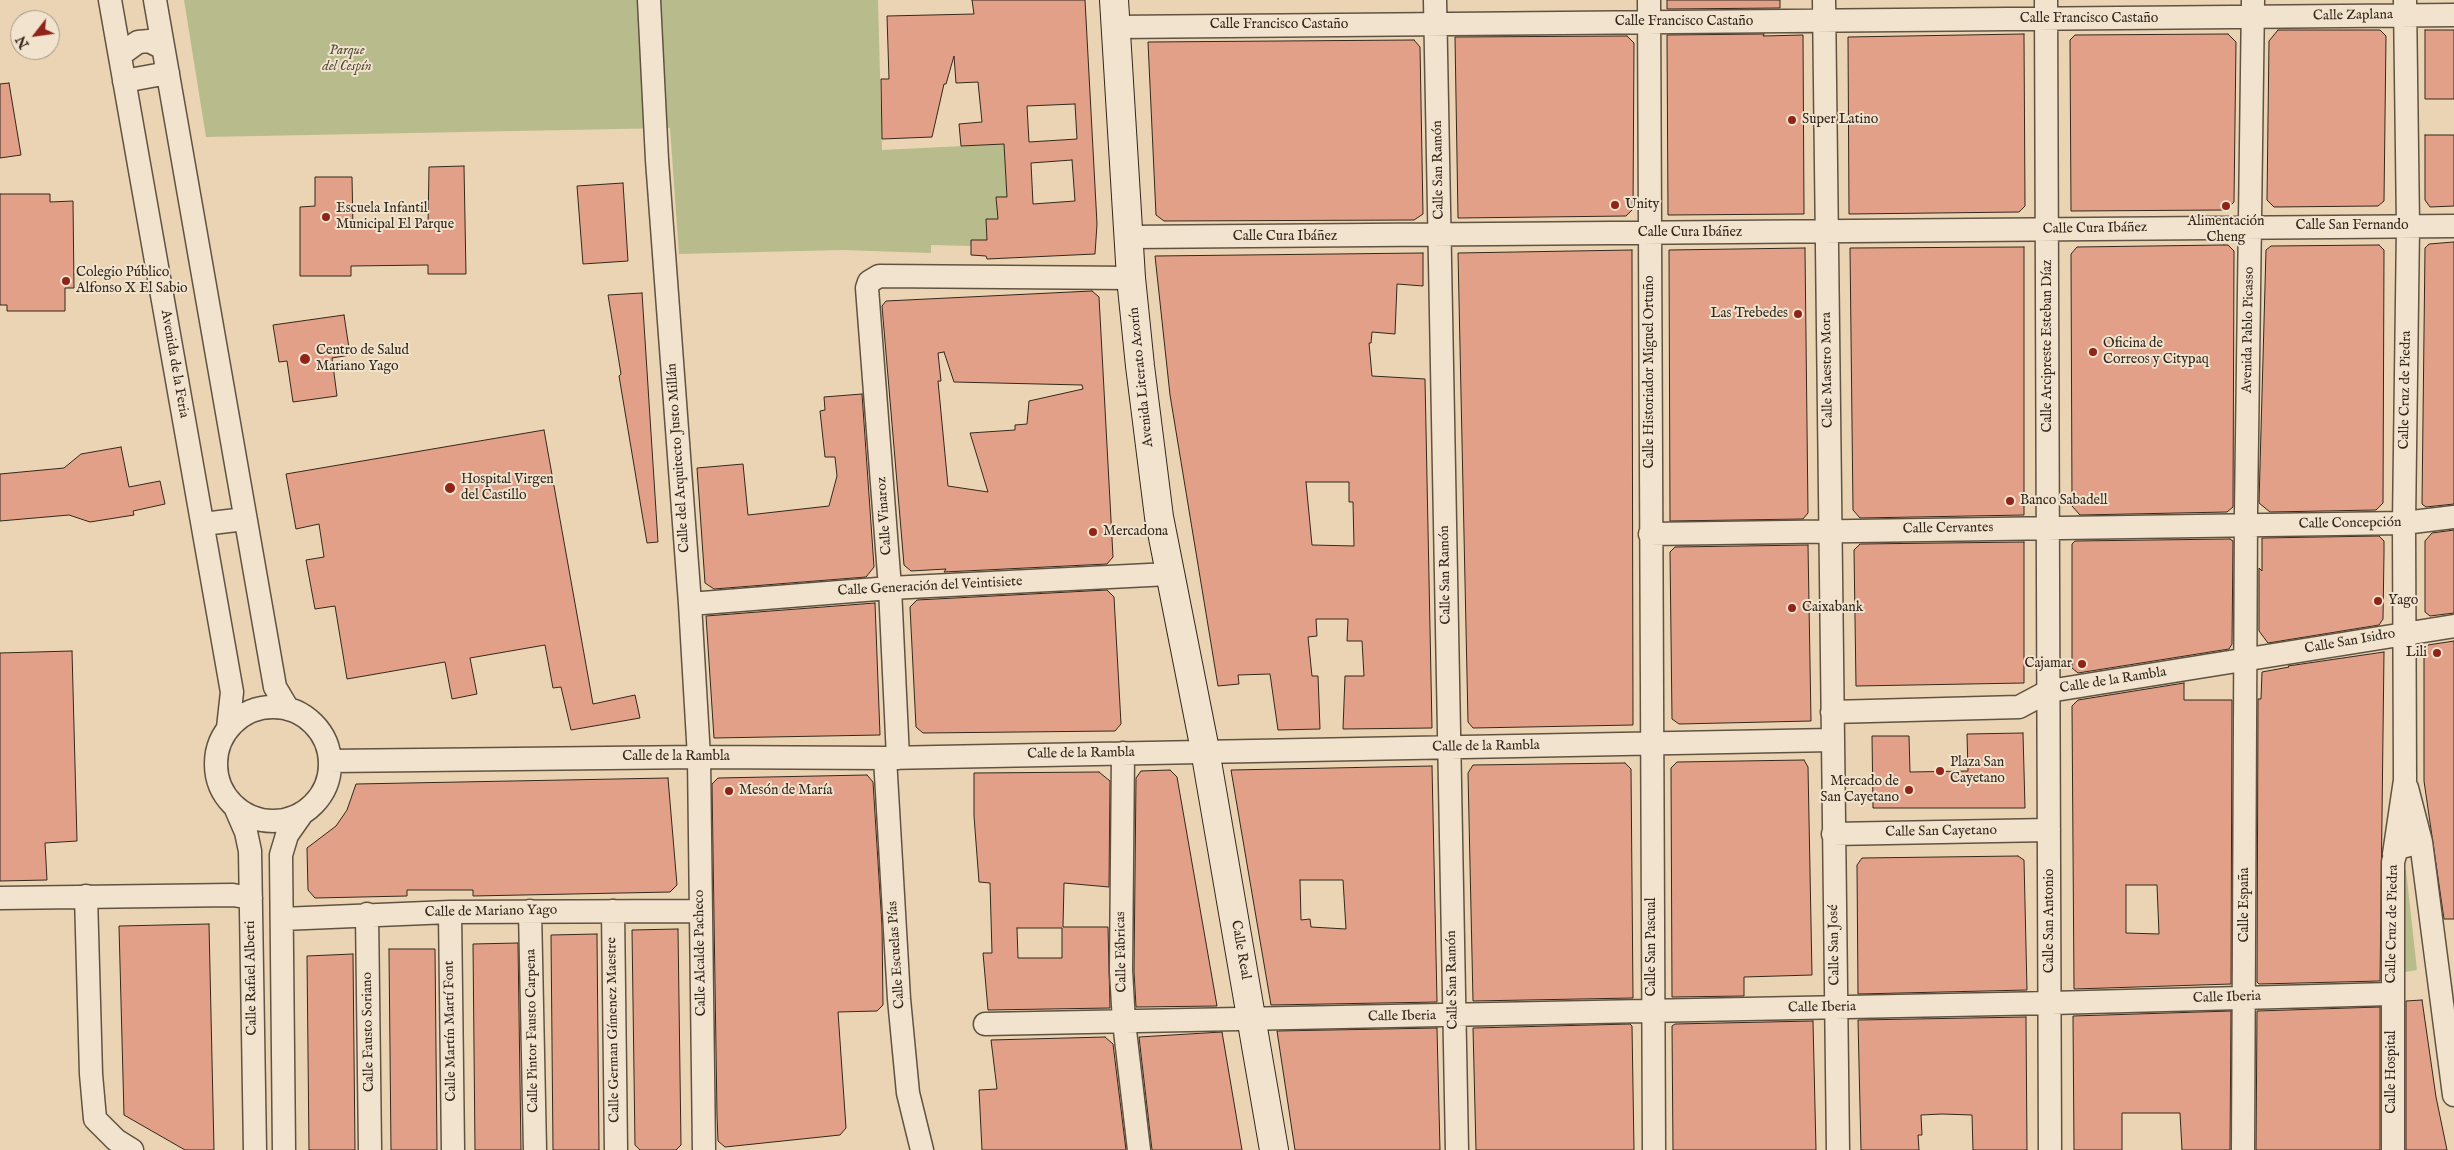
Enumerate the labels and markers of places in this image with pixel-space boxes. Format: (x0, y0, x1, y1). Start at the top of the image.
place label: Super Latino (1802, 112, 1878, 128)
marker: Super Latino (1786, 114, 1798, 126)
place label: Unity (1625, 197, 1659, 213)
marker: Unity (1609, 199, 1621, 211)
marker: Alimentación Cheng (2220, 200, 2232, 212)
place label: Escuela Infantil Municipal El Parque (336, 201, 454, 233)
marker: Escuela Infantil Municipal El Parque (320, 211, 332, 223)
place label: Alimentación Cheng (2187, 214, 2265, 246)
place label: Colegio Público Alfonso X El Sabio (76, 265, 188, 298)
marker: Colegio Público Alfonso X El Sabio (60, 275, 72, 287)
place label: Las Trebedes (1711, 306, 1788, 322)
marker: Las Trebedes (1792, 308, 1804, 320)
place label: Oficina de Correos y Citypaq (2103, 336, 2209, 368)
place label: Centro de Salud Mariano Yago (316, 343, 409, 376)
marker: Oficina de Correos y Citypaq (2087, 346, 2099, 358)
marker: Centro de Salud Mariano Yago (298, 352, 312, 366)
place label: Hospital Virgen del Castillo (461, 472, 554, 504)
marker: Hospital Virgen del Castillo (443, 481, 457, 495)
place label: Banco Sabadell (2020, 493, 2108, 509)
marker: Banco Sabadell (2004, 495, 2016, 507)
place label: Mercadona (1103, 524, 1168, 540)
marker: Mercadona (1087, 526, 1099, 538)
place label: Yago (2388, 593, 2418, 609)
marker: Yago (2372, 595, 2384, 607)
place label: Caixabank (1802, 600, 1863, 616)
marker: Caixabank (1786, 602, 1798, 614)
place label: Lili (2406, 645, 2427, 661)
marker: Lili (2431, 647, 2443, 659)
place label: Cajamar (2025, 656, 2072, 672)
marker: Cajamar (2076, 658, 2088, 670)
place label: Plaza San Cayetano (1950, 755, 2005, 788)
marker: Plaza San Cayetano (1934, 765, 1946, 777)
place label: Mercado de San Cayetano (1820, 774, 1899, 806)
place label: Mesón de María (739, 783, 833, 799)
marker: Mercado de San Cayetano (1903, 784, 1915, 796)
marker: Mesón de María (723, 785, 735, 797)

